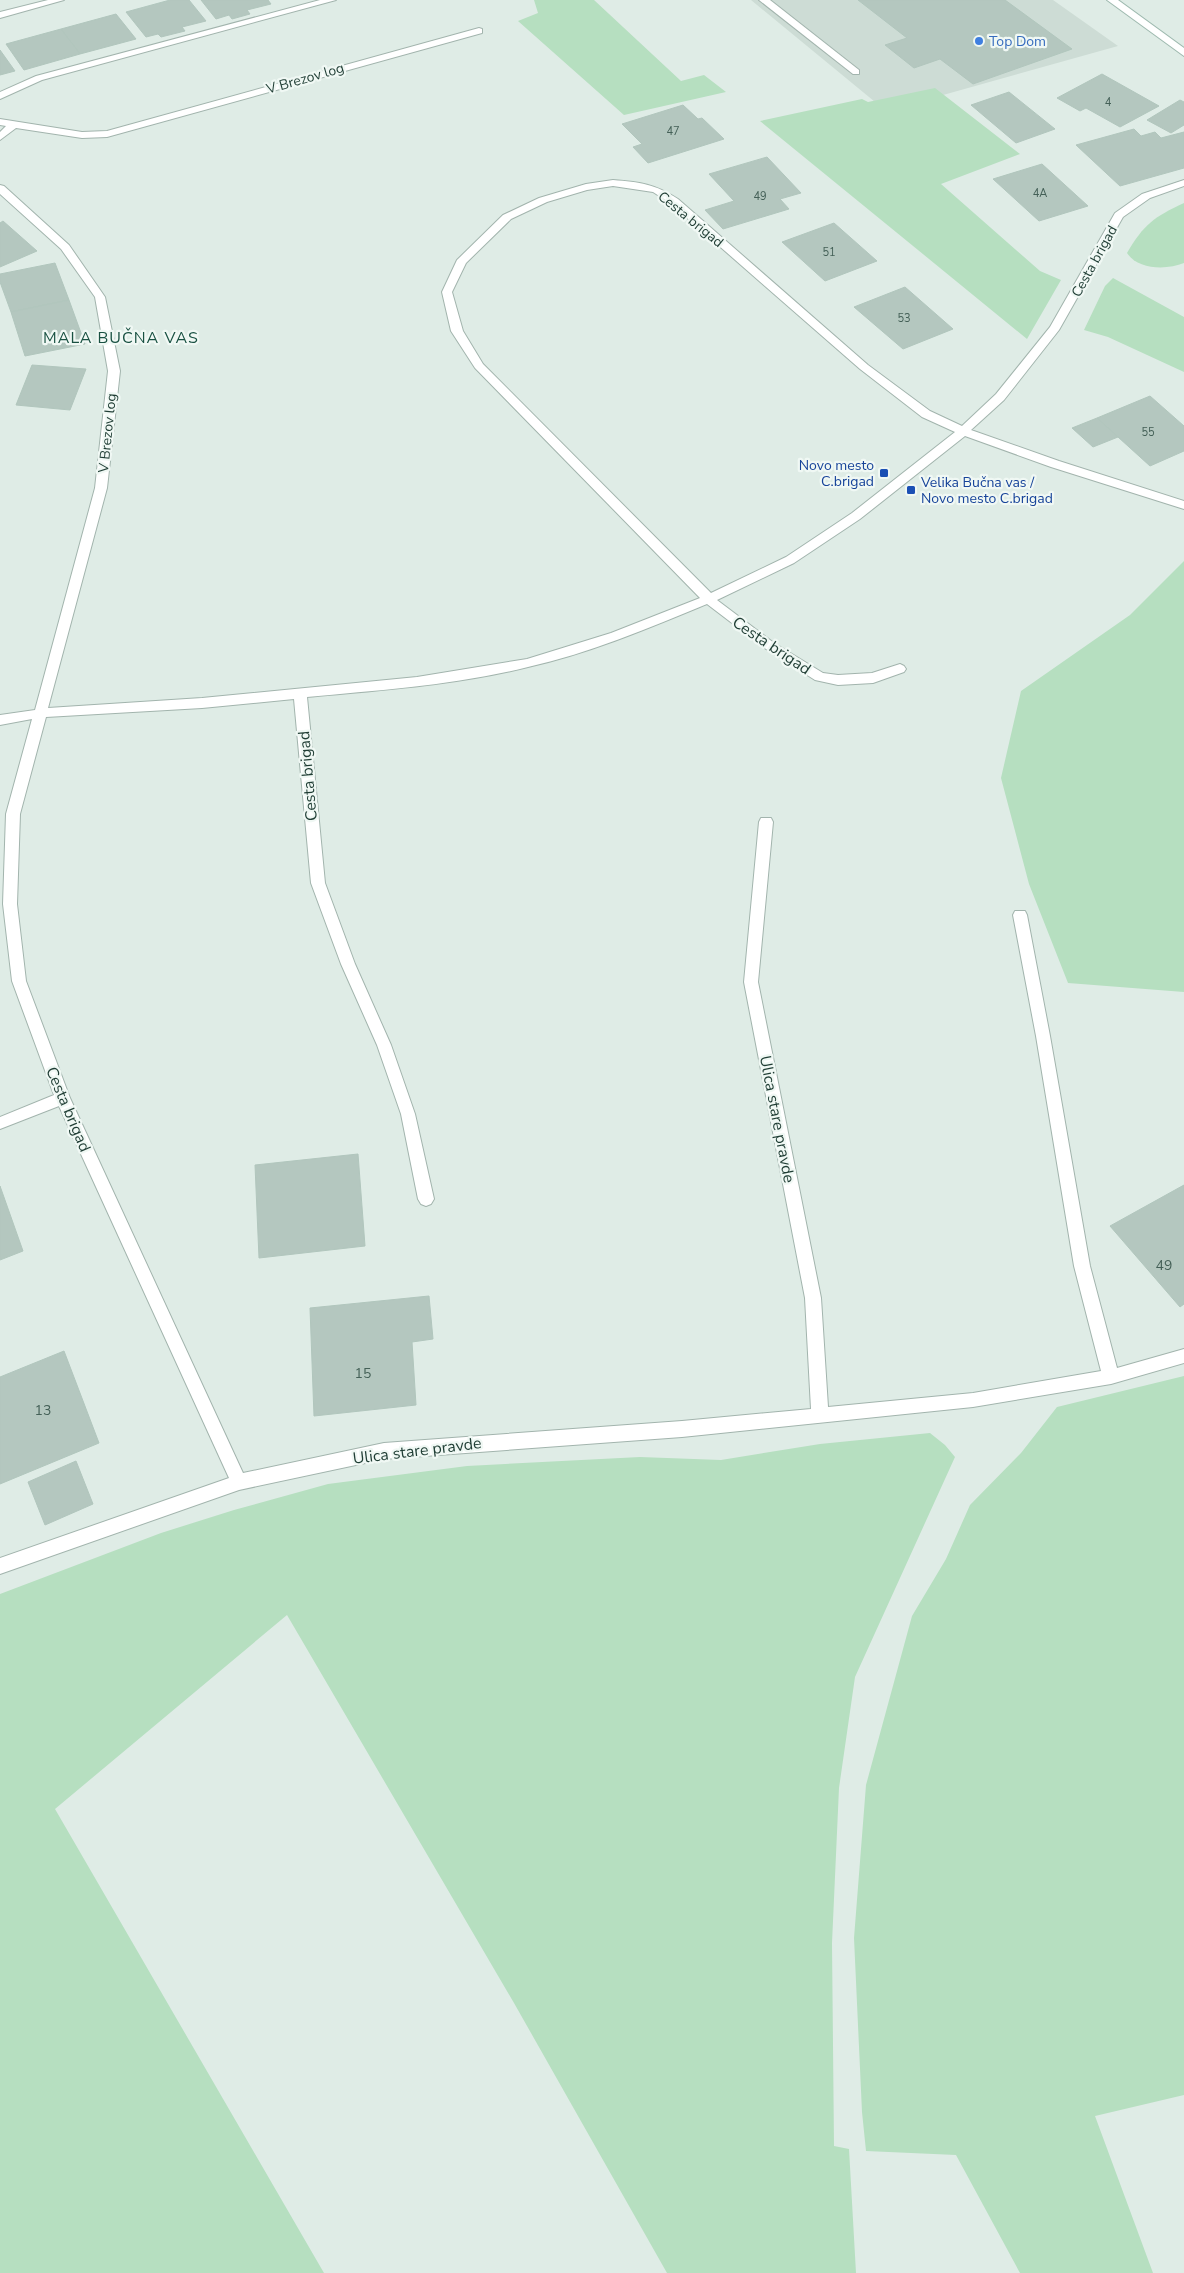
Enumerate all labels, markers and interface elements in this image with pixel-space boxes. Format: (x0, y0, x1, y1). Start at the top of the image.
place label: Top Dom (989, 32, 1046, 51)
marker: Top Dom (973, 35, 985, 47)
street label: V Brezov log (263, 58, 346, 99)
house number: 4 (1105, 95, 1112, 110)
house number: 47 (666, 124, 680, 139)
house number: 4A (1033, 186, 1047, 201)
street label: Cesta brigad (654, 187, 727, 252)
house number: 49 (753, 189, 767, 204)
street label: Cesta brigad (1067, 222, 1122, 300)
house number: 51 (822, 245, 836, 260)
house number: 53 (897, 311, 911, 326)
district label: MALA BUČNA VAS (43, 327, 199, 349)
street label: V Brezov log (94, 392, 121, 475)
house number: 55 (1141, 425, 1155, 440)
place label: Novo mesto C.brigad (799, 456, 874, 491)
marker: Novo mesto C.brigad (878, 467, 890, 479)
place label: Velika Bučna vas / Novo mesto C.brigad (920, 473, 1053, 508)
marker: Velika Bučna vas / Novo mesto C.brigad (905, 484, 917, 496)
street label: Cesta brigad (728, 611, 815, 680)
street label: Cesta brigad (293, 730, 323, 822)
street label: Ulica stare pravde (754, 1054, 800, 1185)
street label: Cesta brigad (40, 1063, 96, 1155)
house number: 49 (1156, 1256, 1172, 1275)
house number: 15 (355, 1364, 371, 1383)
house number: 13 (35, 1401, 51, 1420)
street label: Ulica stare pravde (352, 1432, 483, 1470)

